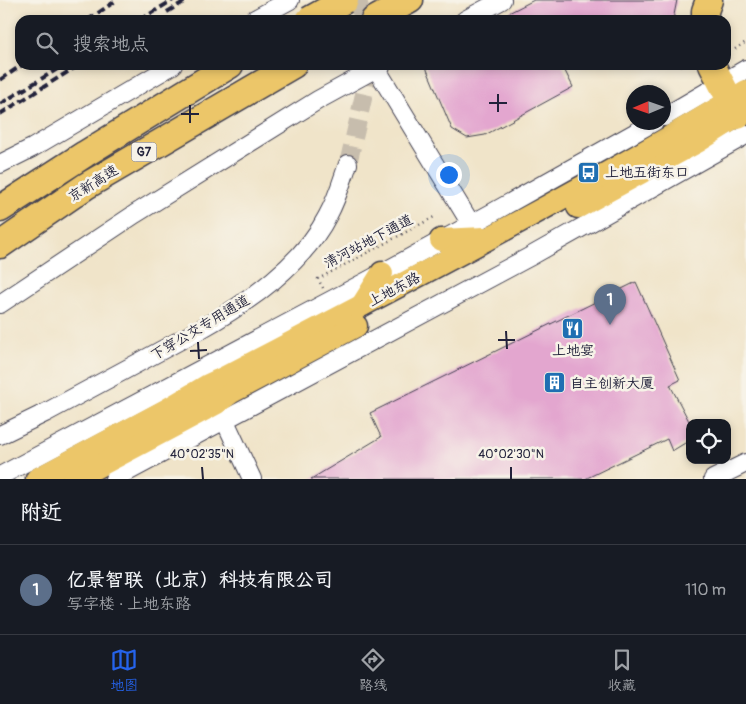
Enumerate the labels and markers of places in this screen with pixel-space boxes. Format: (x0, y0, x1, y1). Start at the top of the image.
bus stop icon: 上地五街东口 (577, 160, 601, 184)
place label: 上地五街东口 (605, 164, 689, 181)
pin: 1 (594, 284, 626, 325)
restaurant icon: 上地宴 (561, 316, 585, 340)
place label: 上地宴 (552, 342, 594, 359)
building icon: 自主创新大厦 (542, 371, 566, 395)
place label: 自主创新大厦 (570, 375, 654, 392)

